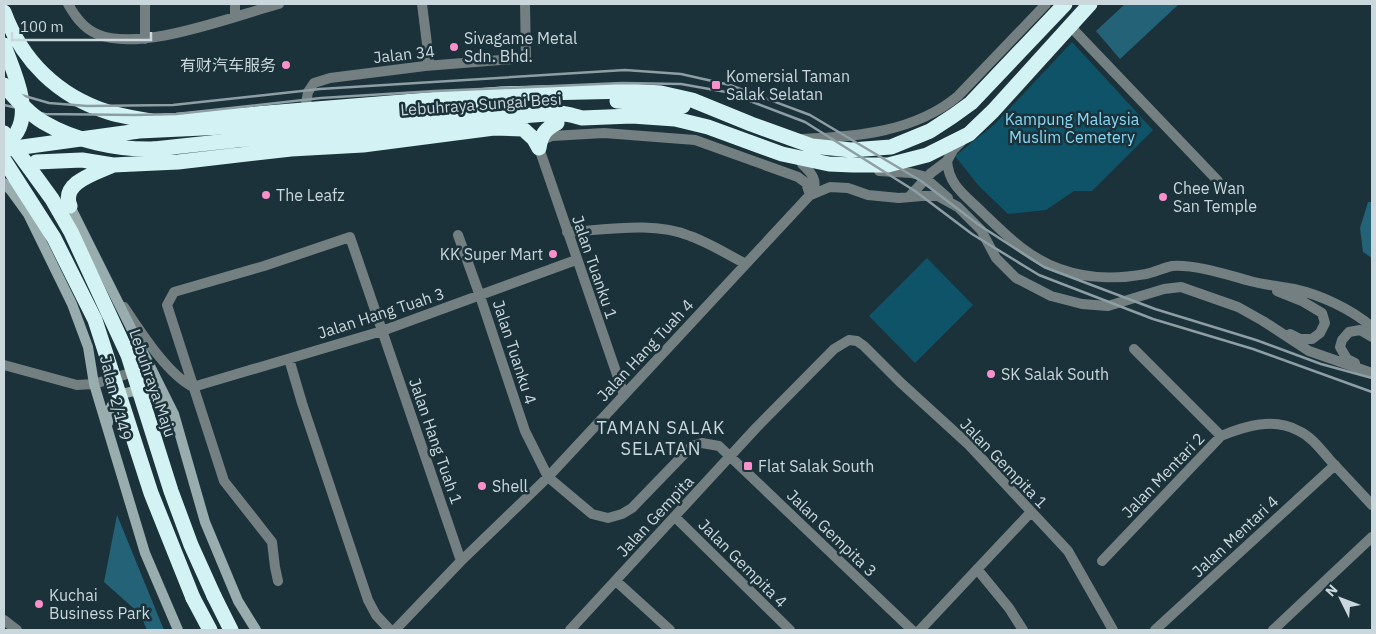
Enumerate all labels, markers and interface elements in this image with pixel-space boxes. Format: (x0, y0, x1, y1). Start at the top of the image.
scale bar (12, 10, 151, 42)
text: 100 m (20, 17, 64, 36)
place label: Sivagame Metal Sdn. Bhd. (464, 28, 577, 66)
street label: Jalan 34 (372, 41, 436, 67)
marker: Sivagame Metal Sdn. Bhd. (448, 41, 460, 53)
place label: 有财汽车服务 (180, 55, 276, 75)
marker: 有财汽车服务 (280, 59, 292, 71)
place label: Komersial Taman Salak Selatan (726, 66, 850, 104)
marker: Komersial Taman Salak Selatan (710, 79, 722, 91)
street label: Lebuhraya Sungai Besi (400, 88, 562, 120)
park label: Kampung Malaysia Muslim Cemetery (1005, 109, 1140, 147)
place label: Chee Wan San Temple (1173, 178, 1257, 216)
place label: The Leafz (276, 185, 345, 205)
marker: The Leafz (260, 189, 272, 201)
marker: Chee Wan San Temple (1157, 191, 1169, 203)
street label: Jalan Tuanku 1 (568, 213, 622, 321)
place label: KK Super Mart (440, 244, 543, 264)
marker: KK Super Mart (547, 248, 559, 260)
street label: Jalan Hang Tuah 3 (315, 283, 447, 343)
street label: Jalan Hang Tuah 4 (593, 295, 697, 405)
street label: Jalan Tuanku 4 (489, 297, 541, 407)
street label: Lebuhraya Maju (125, 326, 181, 440)
street label: Jalan 2/149 (96, 353, 136, 443)
place label: SK Salak South (1001, 364, 1109, 384)
marker: SK Salak South (985, 368, 997, 380)
street label: Jalan Hang Tuah 1 (405, 375, 467, 507)
street label: Jalan Gempita 1 (956, 414, 1052, 512)
district label: TAMAN SALAK SELATAN (596, 416, 726, 460)
street label: Jalan Mentari 2 (1117, 428, 1209, 522)
place label: Flat Salak South (758, 456, 874, 476)
marker: Flat Salak South (742, 460, 754, 472)
street label: Jalan Gempita (612, 471, 698, 561)
place label: Shell (492, 476, 528, 496)
marker: Shell (476, 480, 488, 492)
street label: Jalan Gempita 3 (783, 485, 881, 581)
street label: Jalan Mentari 4 (1188, 491, 1282, 581)
street label: Jalan Gempita 4 (695, 515, 791, 611)
north arrow (1316, 574, 1366, 624)
text: N (1321, 581, 1341, 600)
place label: Kuchai Business Park (49, 585, 150, 623)
marker: Kuchai Business Park (33, 598, 45, 610)

